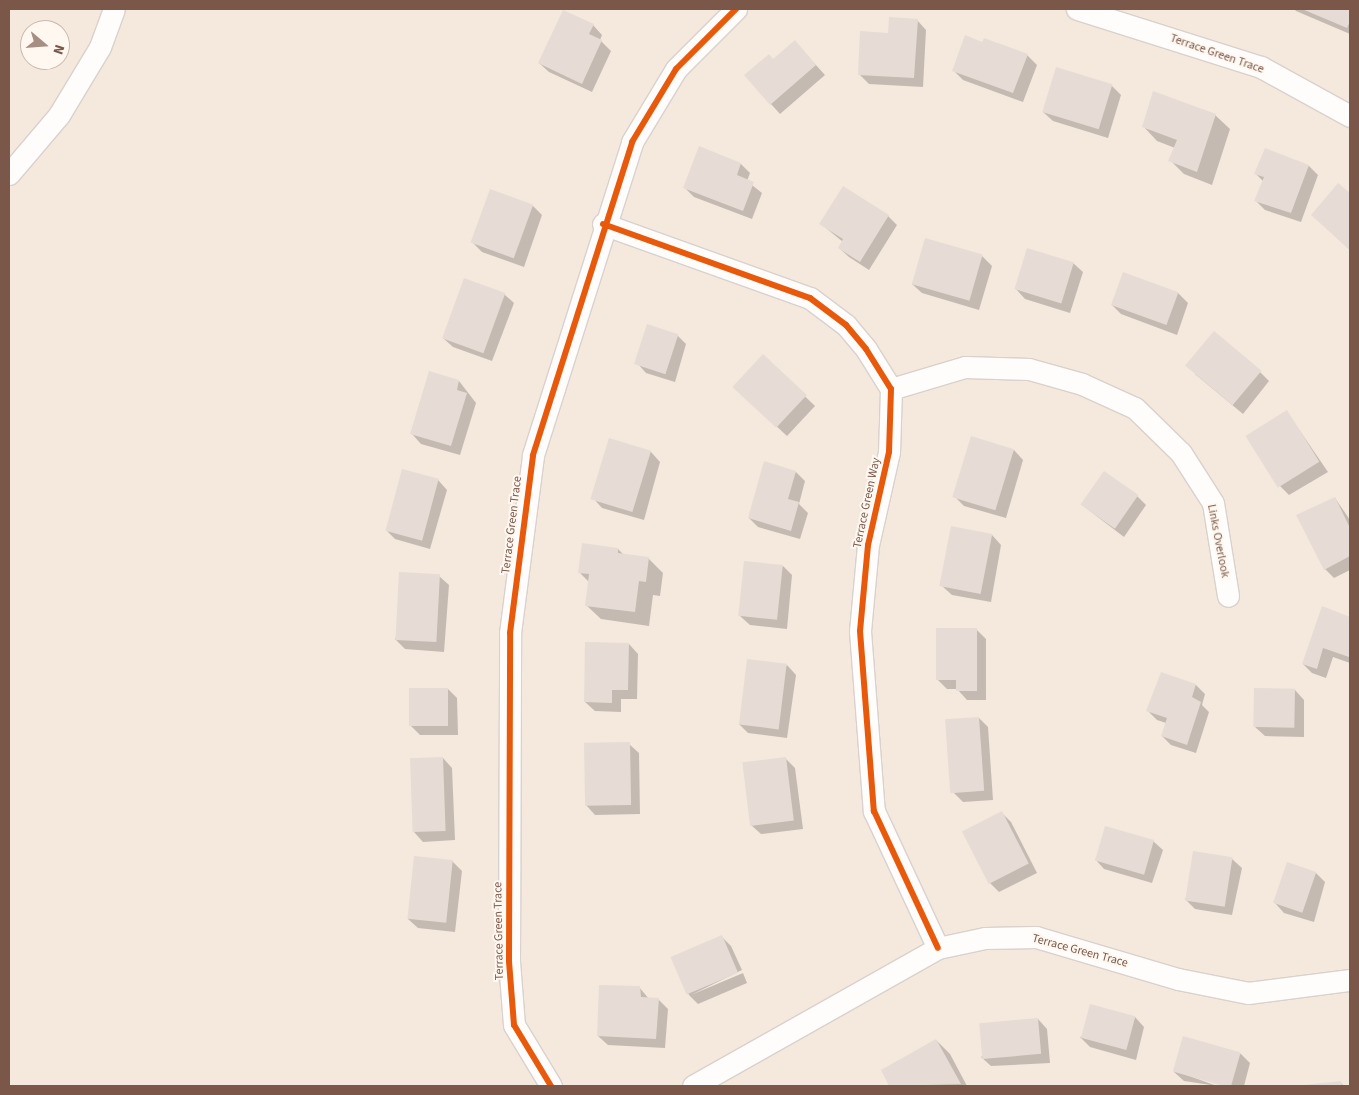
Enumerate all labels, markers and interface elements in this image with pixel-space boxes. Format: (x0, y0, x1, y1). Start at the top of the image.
north arrow (20, 20, 70, 70)
street label: Terrace Green Trace (1168, 31, 1266, 77)
text: N (47, 42, 69, 57)
street label: Terrace Green Way (850, 456, 884, 550)
street label: Terrace Green Trace (499, 475, 525, 575)
street label: Links Overlook (1204, 503, 1232, 579)
street label: Terrace Green Trace (491, 882, 507, 980)
street label: Terrace Green Trace (1031, 931, 1129, 971)

